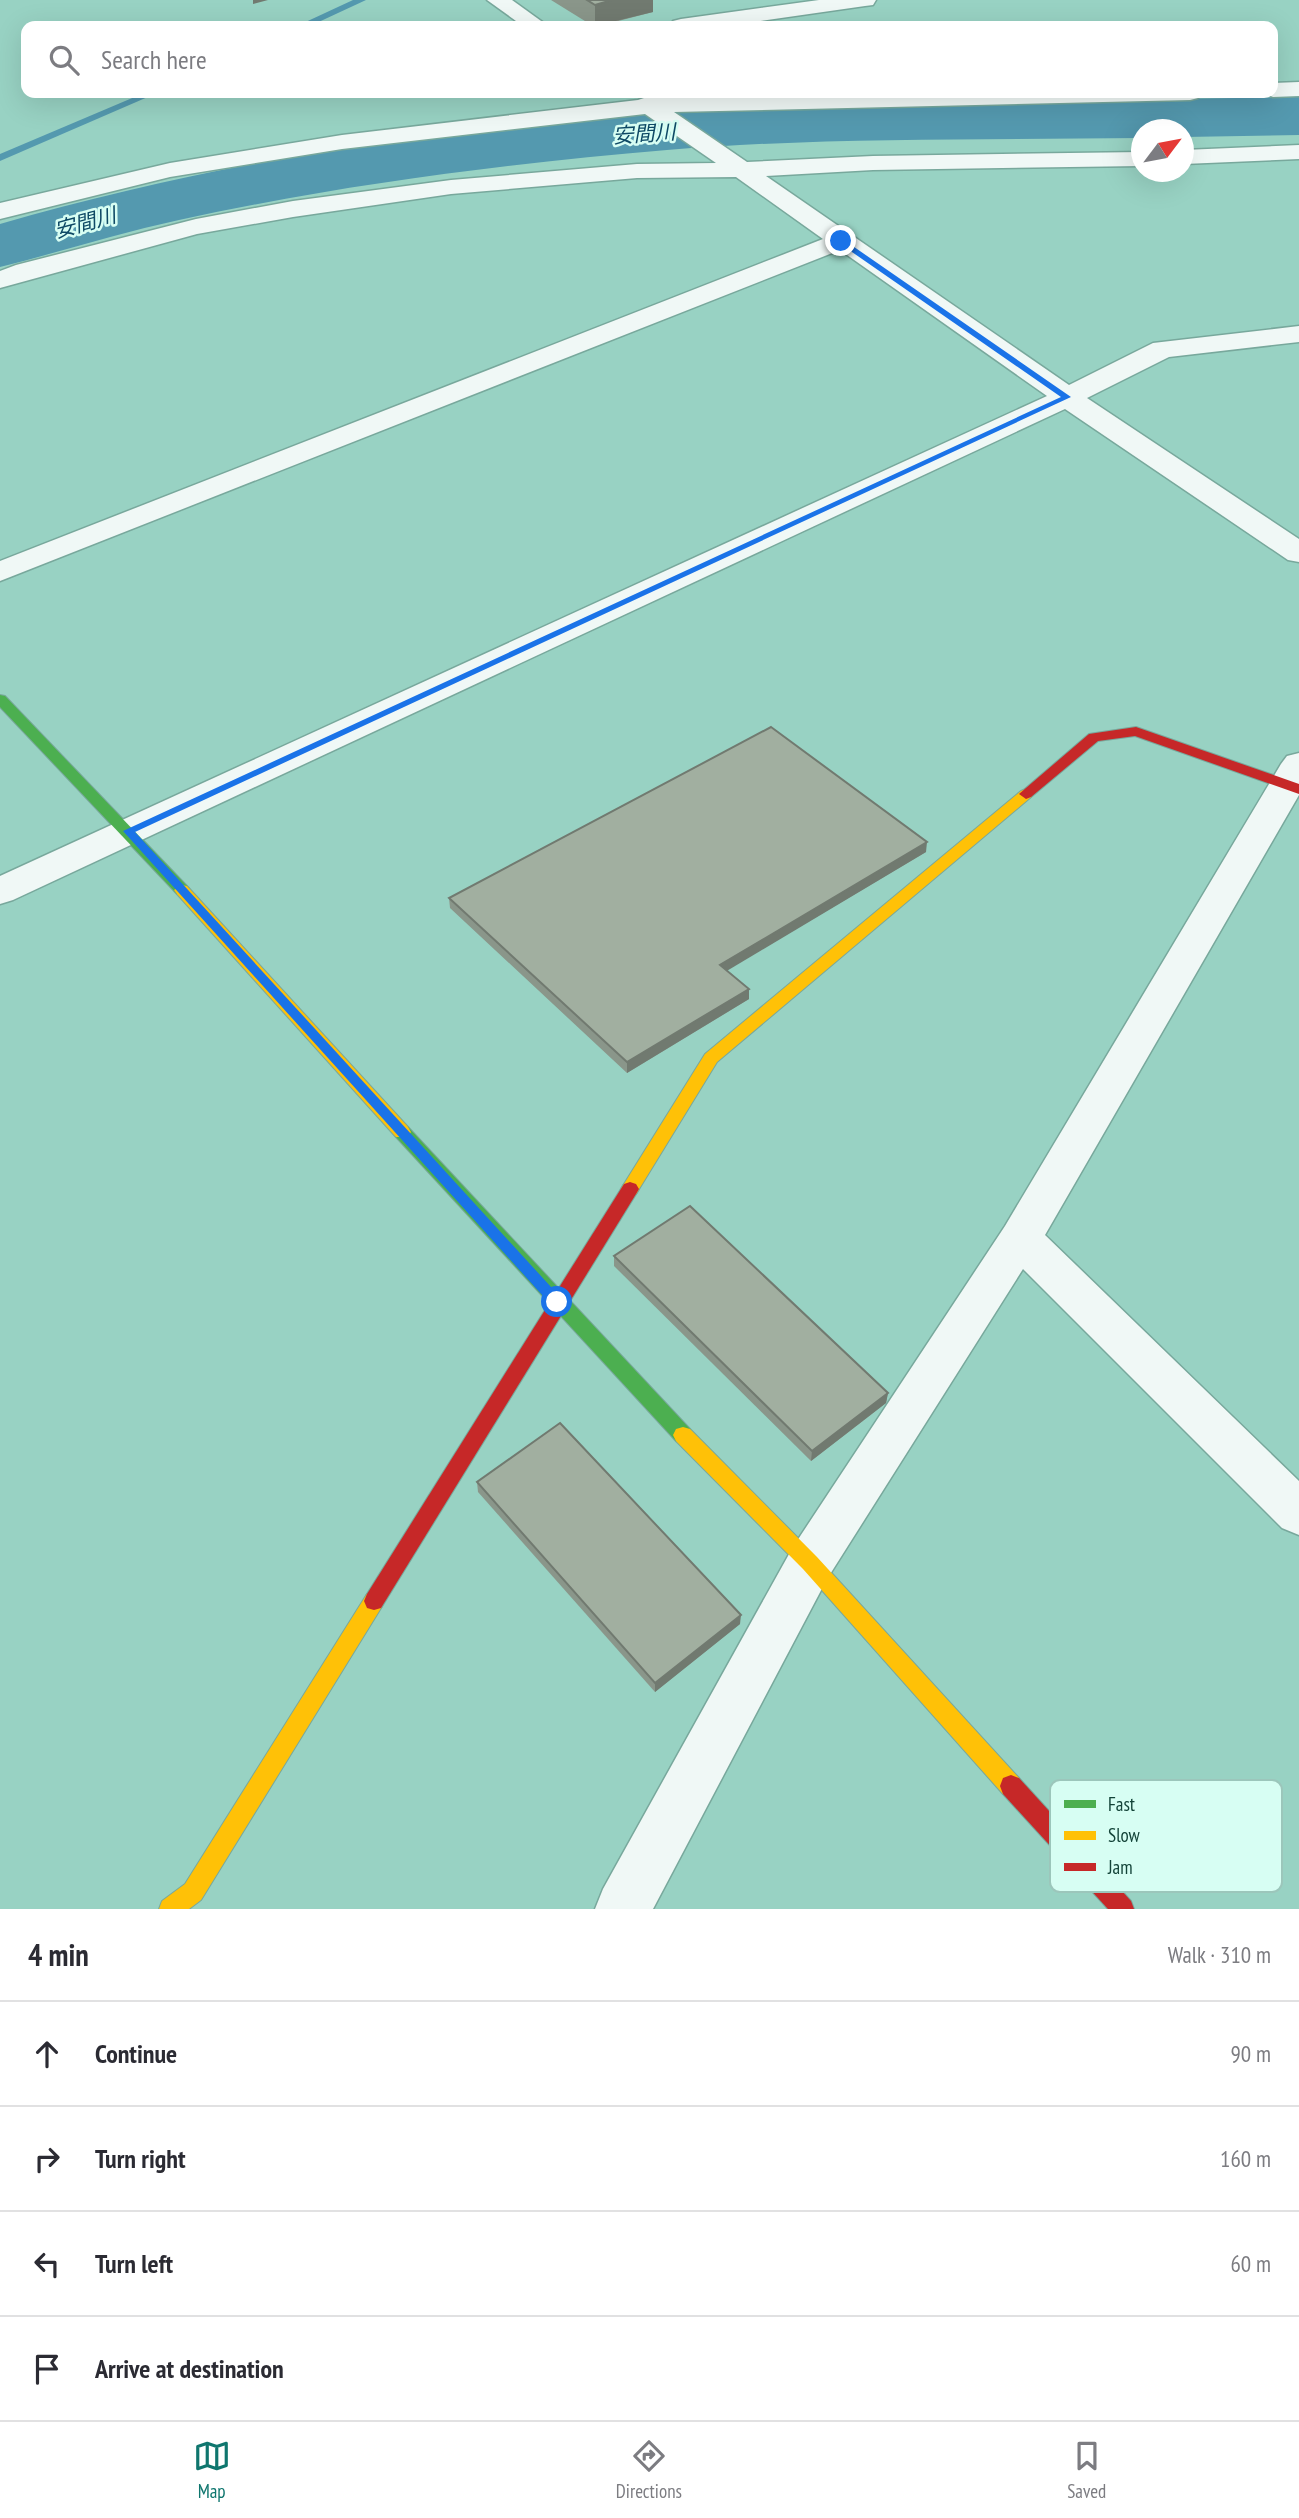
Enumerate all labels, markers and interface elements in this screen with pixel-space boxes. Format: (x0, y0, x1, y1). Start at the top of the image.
search box (21, 21, 1278, 98)
icon: search (45, 41, 83, 79)
text: Search here (101, 43, 207, 76)
water label: 安間川 (612, 118, 678, 149)
north arrow (1131, 119, 1194, 182)
water label: 安間川 (51, 201, 121, 244)
route end (825, 225, 856, 256)
route start (541, 1286, 572, 1317)
legend (1050, 1780, 1282, 1892)
text: Fast (1108, 1792, 1136, 1816)
text: Slow (1108, 1823, 1141, 1847)
text: Jam (1107, 1855, 1133, 1879)
text: 4 min (28, 1935, 89, 1974)
text: Walk · 310 m (1168, 1940, 1271, 1969)
icon: ahead (28, 2035, 66, 2073)
text: Continue (95, 2037, 177, 2070)
text: 90 m (1230, 2039, 1271, 2068)
icon: right (28, 2140, 66, 2178)
text: Turn right (95, 2142, 186, 2175)
text: 160 m (1220, 2144, 1271, 2173)
icon: left (28, 2245, 66, 2283)
text: Turn left (95, 2247, 173, 2280)
text: 60 m (1230, 2249, 1271, 2278)
icon: arrive (28, 2350, 66, 2388)
text: Arrive at destination (95, 2352, 284, 2385)
tab: Map (193, 2437, 231, 2503)
tab: Directions (616, 2437, 682, 2503)
tab: Saved (1067, 2437, 1106, 2503)

